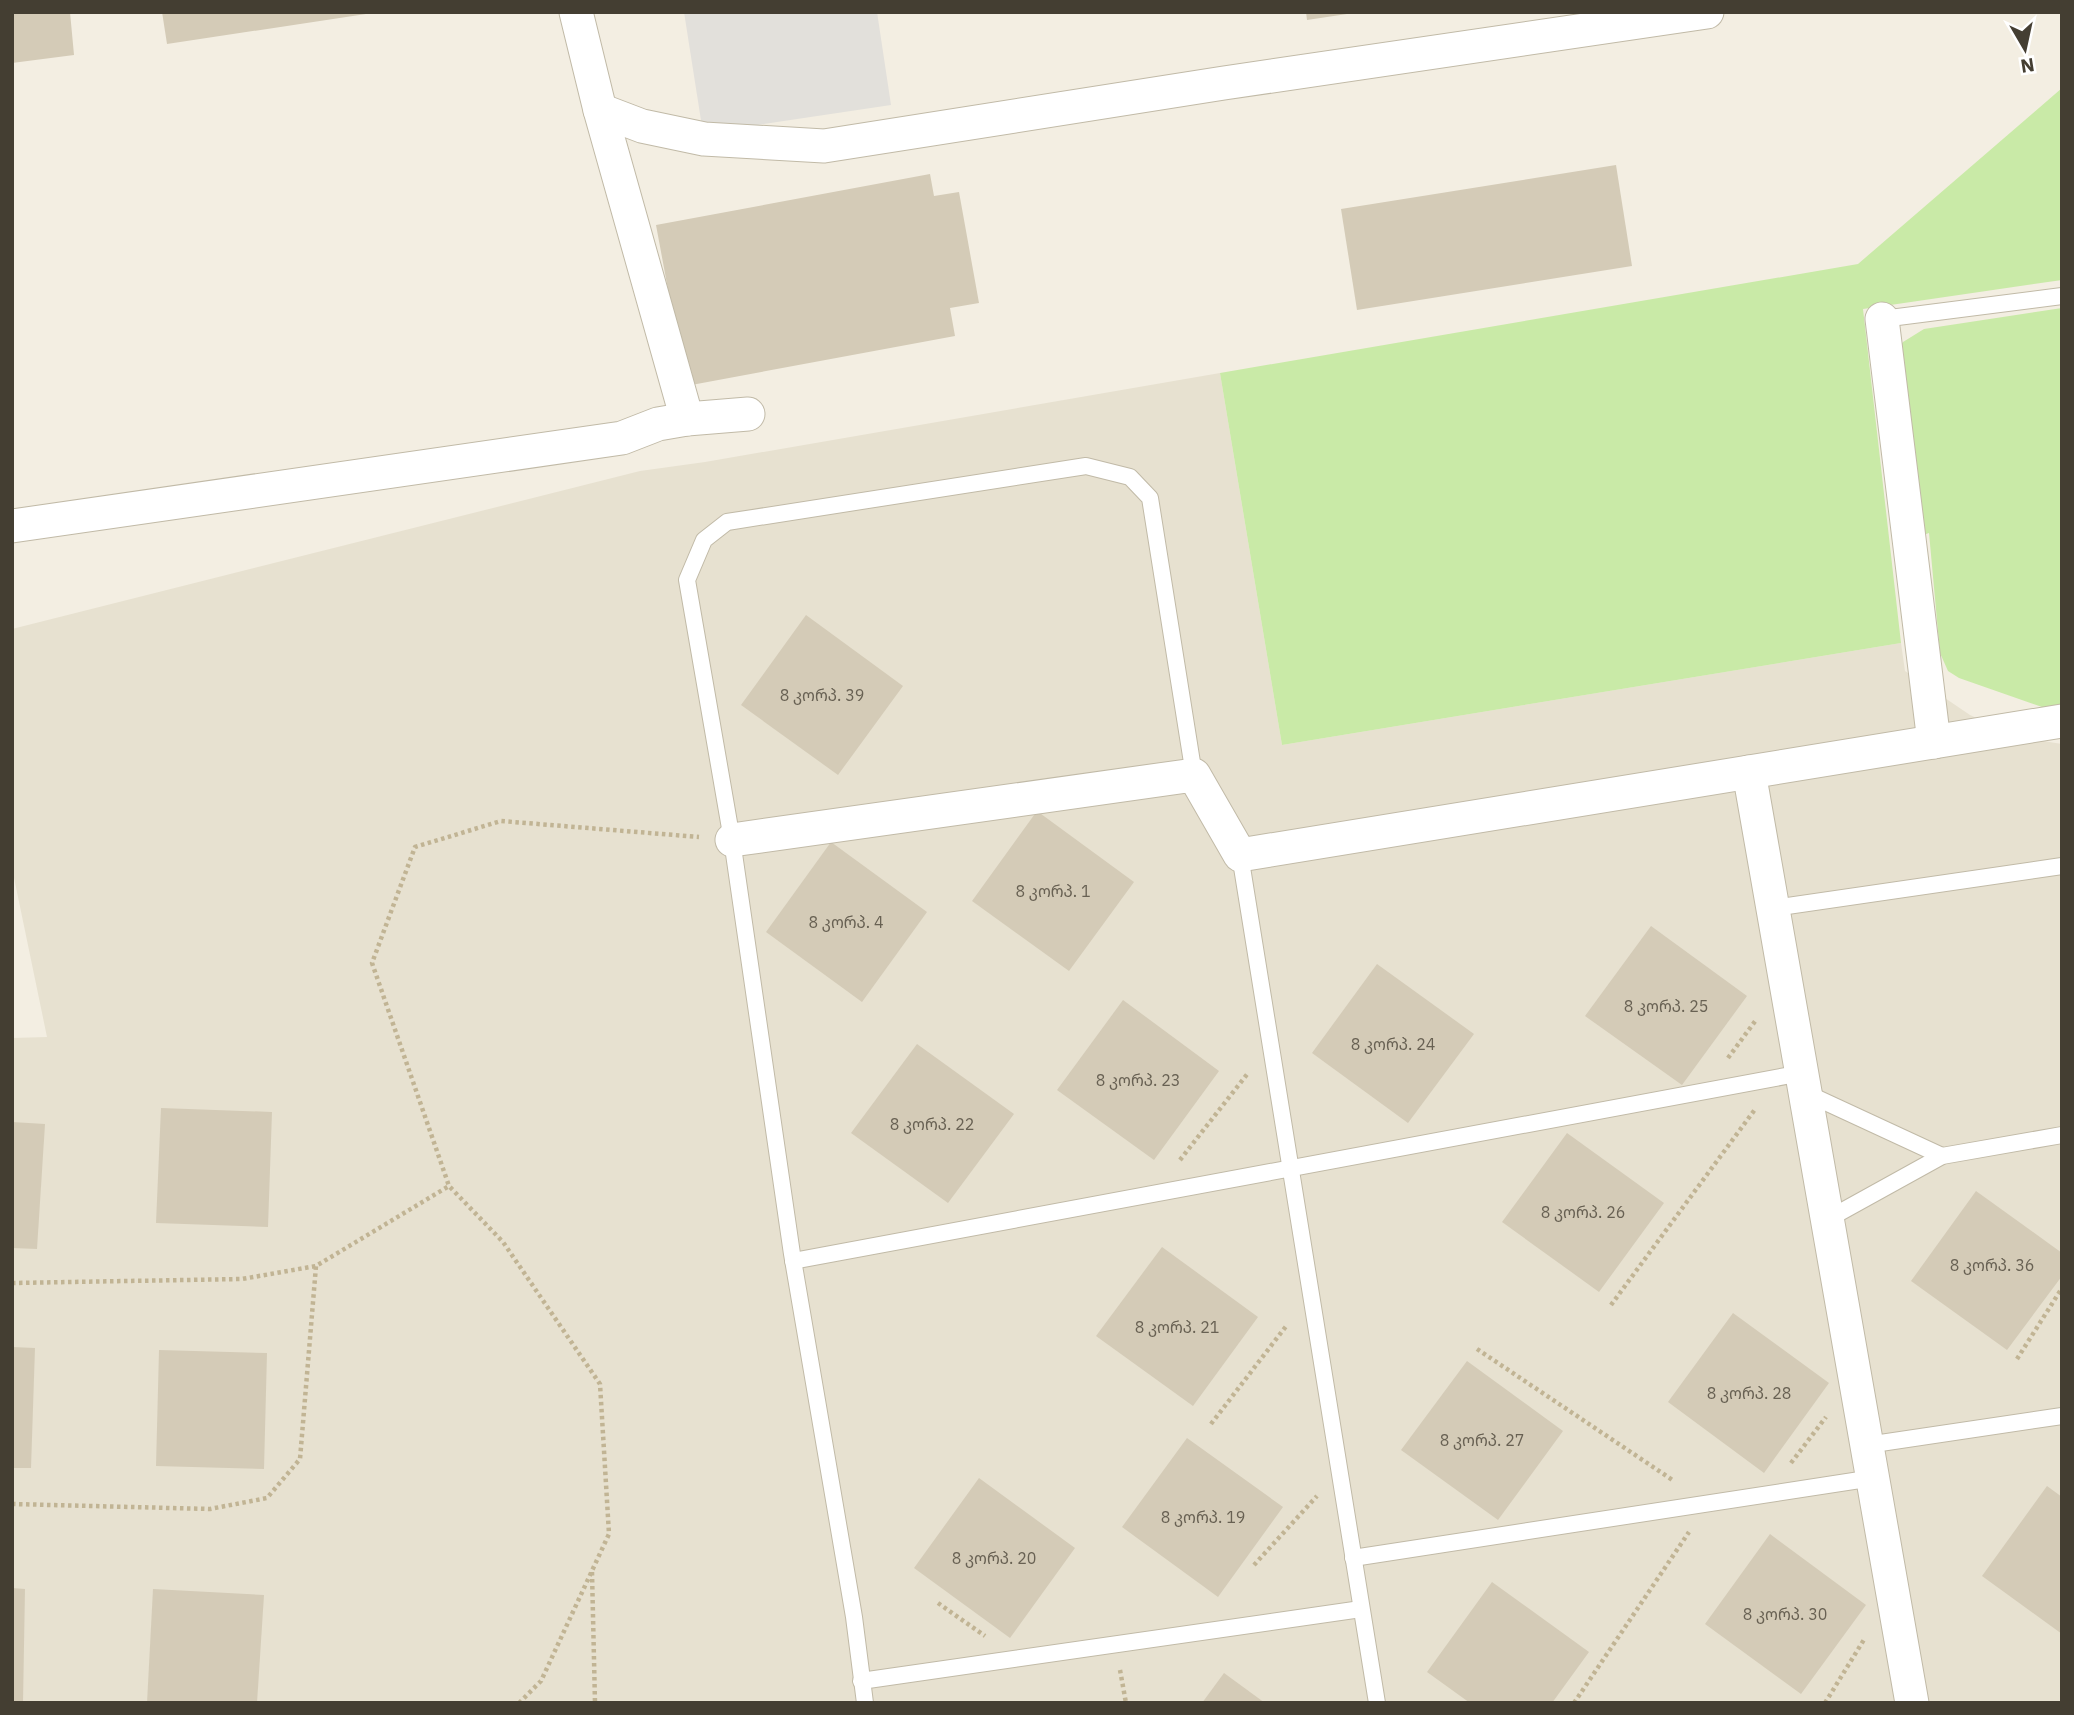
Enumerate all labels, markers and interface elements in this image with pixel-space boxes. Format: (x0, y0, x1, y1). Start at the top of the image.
north arrow (1990, 14, 2060, 84)
text: N (2019, 53, 2036, 79)
house number: 8 კორპ. 39 (780, 685, 864, 705)
house number: 8 კორპ. 1 (1015, 881, 1091, 901)
house number: 8 კორპ. 4 (808, 912, 884, 932)
house number: 8 კორპ. 25 (1624, 996, 1708, 1016)
house number: 8 კორპ. 24 (1351, 1034, 1435, 1054)
house number: 8 კორპ. 23 (1096, 1070, 1180, 1090)
house number: 8 კორპ. 22 (890, 1114, 974, 1134)
house number: 8 კორპ. 26 (1541, 1202, 1625, 1222)
house number: 8 კორპ. 36 (1950, 1255, 2034, 1275)
house number: 8 კორპ. 21 (1135, 1317, 1219, 1337)
house number: 8 კორპ. 28 (1707, 1383, 1791, 1403)
house number: 8 კორპ. 27 (1440, 1430, 1524, 1450)
house number: 8 კორპ. 19 (1161, 1507, 1245, 1527)
house number: 8 კორპ. 20 (952, 1548, 1036, 1568)
house number: 8 კორპ. 30 (1743, 1604, 1827, 1624)

